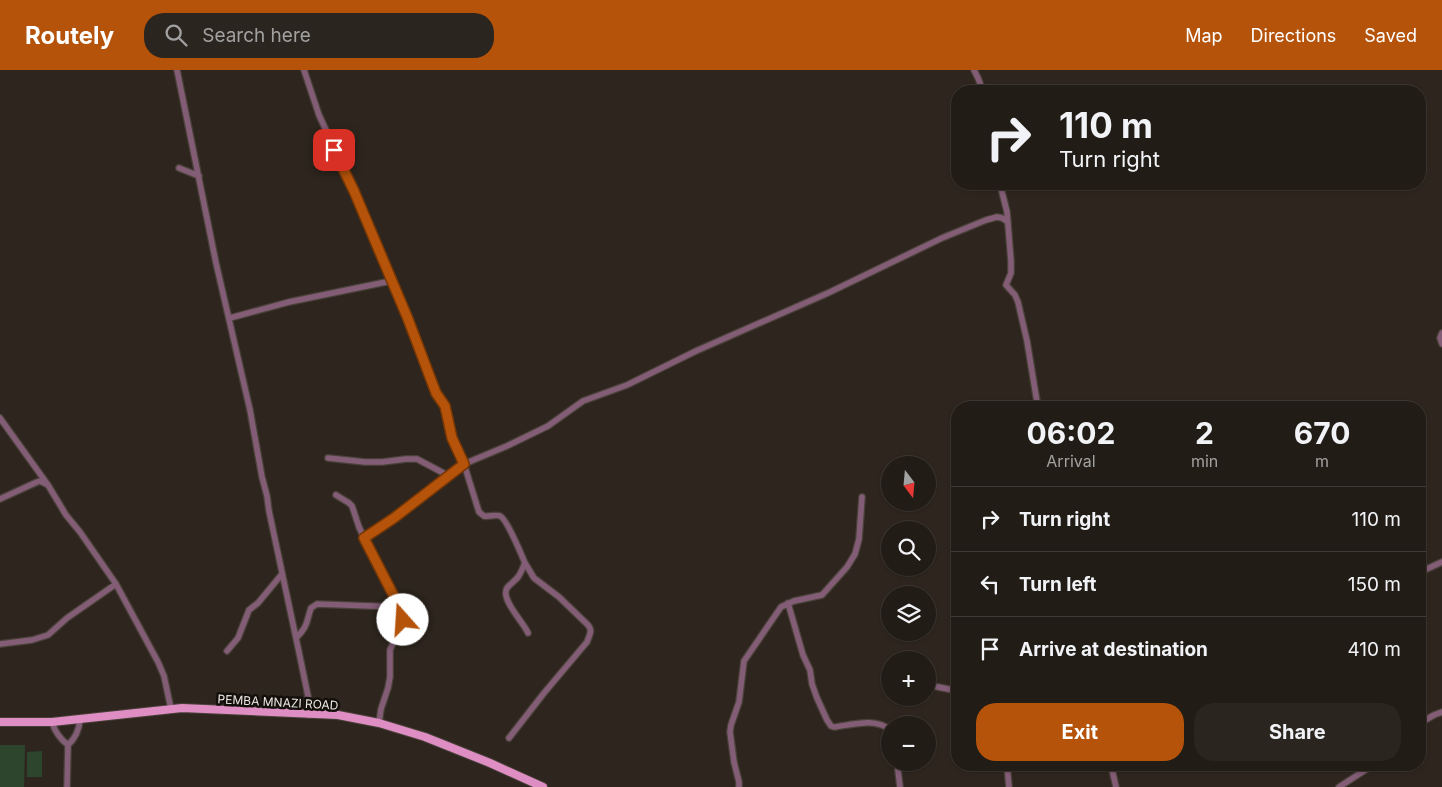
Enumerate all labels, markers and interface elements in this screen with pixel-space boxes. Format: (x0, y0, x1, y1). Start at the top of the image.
search box (144, 13, 494, 58)
text: Routely (25, 21, 114, 50)
icon: search (162, 21, 190, 49)
text: Search here (202, 24, 311, 47)
text: Map (1185, 25, 1223, 46)
text: Directions (1251, 25, 1336, 46)
text: Saved (1364, 25, 1417, 46)
text: 110 m (1059, 104, 1153, 146)
icon: right (976, 105, 1041, 170)
pin (313, 129, 355, 171)
icon: arrive (320, 136, 348, 164)
text: Turn right (1059, 146, 1160, 172)
text: 06:02 (1027, 415, 1115, 451)
text: 2 (1195, 415, 1214, 451)
text: 670 (1294, 415, 1350, 451)
text: Arrival (1046, 451, 1096, 471)
text: min (1191, 451, 1218, 471)
text: m (1315, 451, 1329, 471)
north arrow (881, 456, 936, 511)
map controls (881, 456, 936, 771)
icon: right (976, 505, 1004, 533)
text: Turn right (1019, 508, 1110, 531)
text: 110 m (1352, 508, 1401, 531)
button: search (881, 521, 936, 576)
icon: left (976, 570, 1004, 598)
text: Turn left (1019, 573, 1097, 596)
text: 150 m (1348, 573, 1401, 596)
button: layers (881, 586, 936, 641)
position arrow (376, 593, 428, 645)
icon: arrive (976, 635, 1004, 663)
text: Arrive at destination (1019, 638, 1208, 661)
text: 410 m (1347, 638, 1401, 661)
button: + (881, 651, 936, 706)
street label: PEMBA MNAZI ROAD (217, 691, 339, 713)
button: Exit (976, 703, 1184, 761)
button: Share (1194, 703, 1401, 761)
button: − (881, 716, 936, 771)

